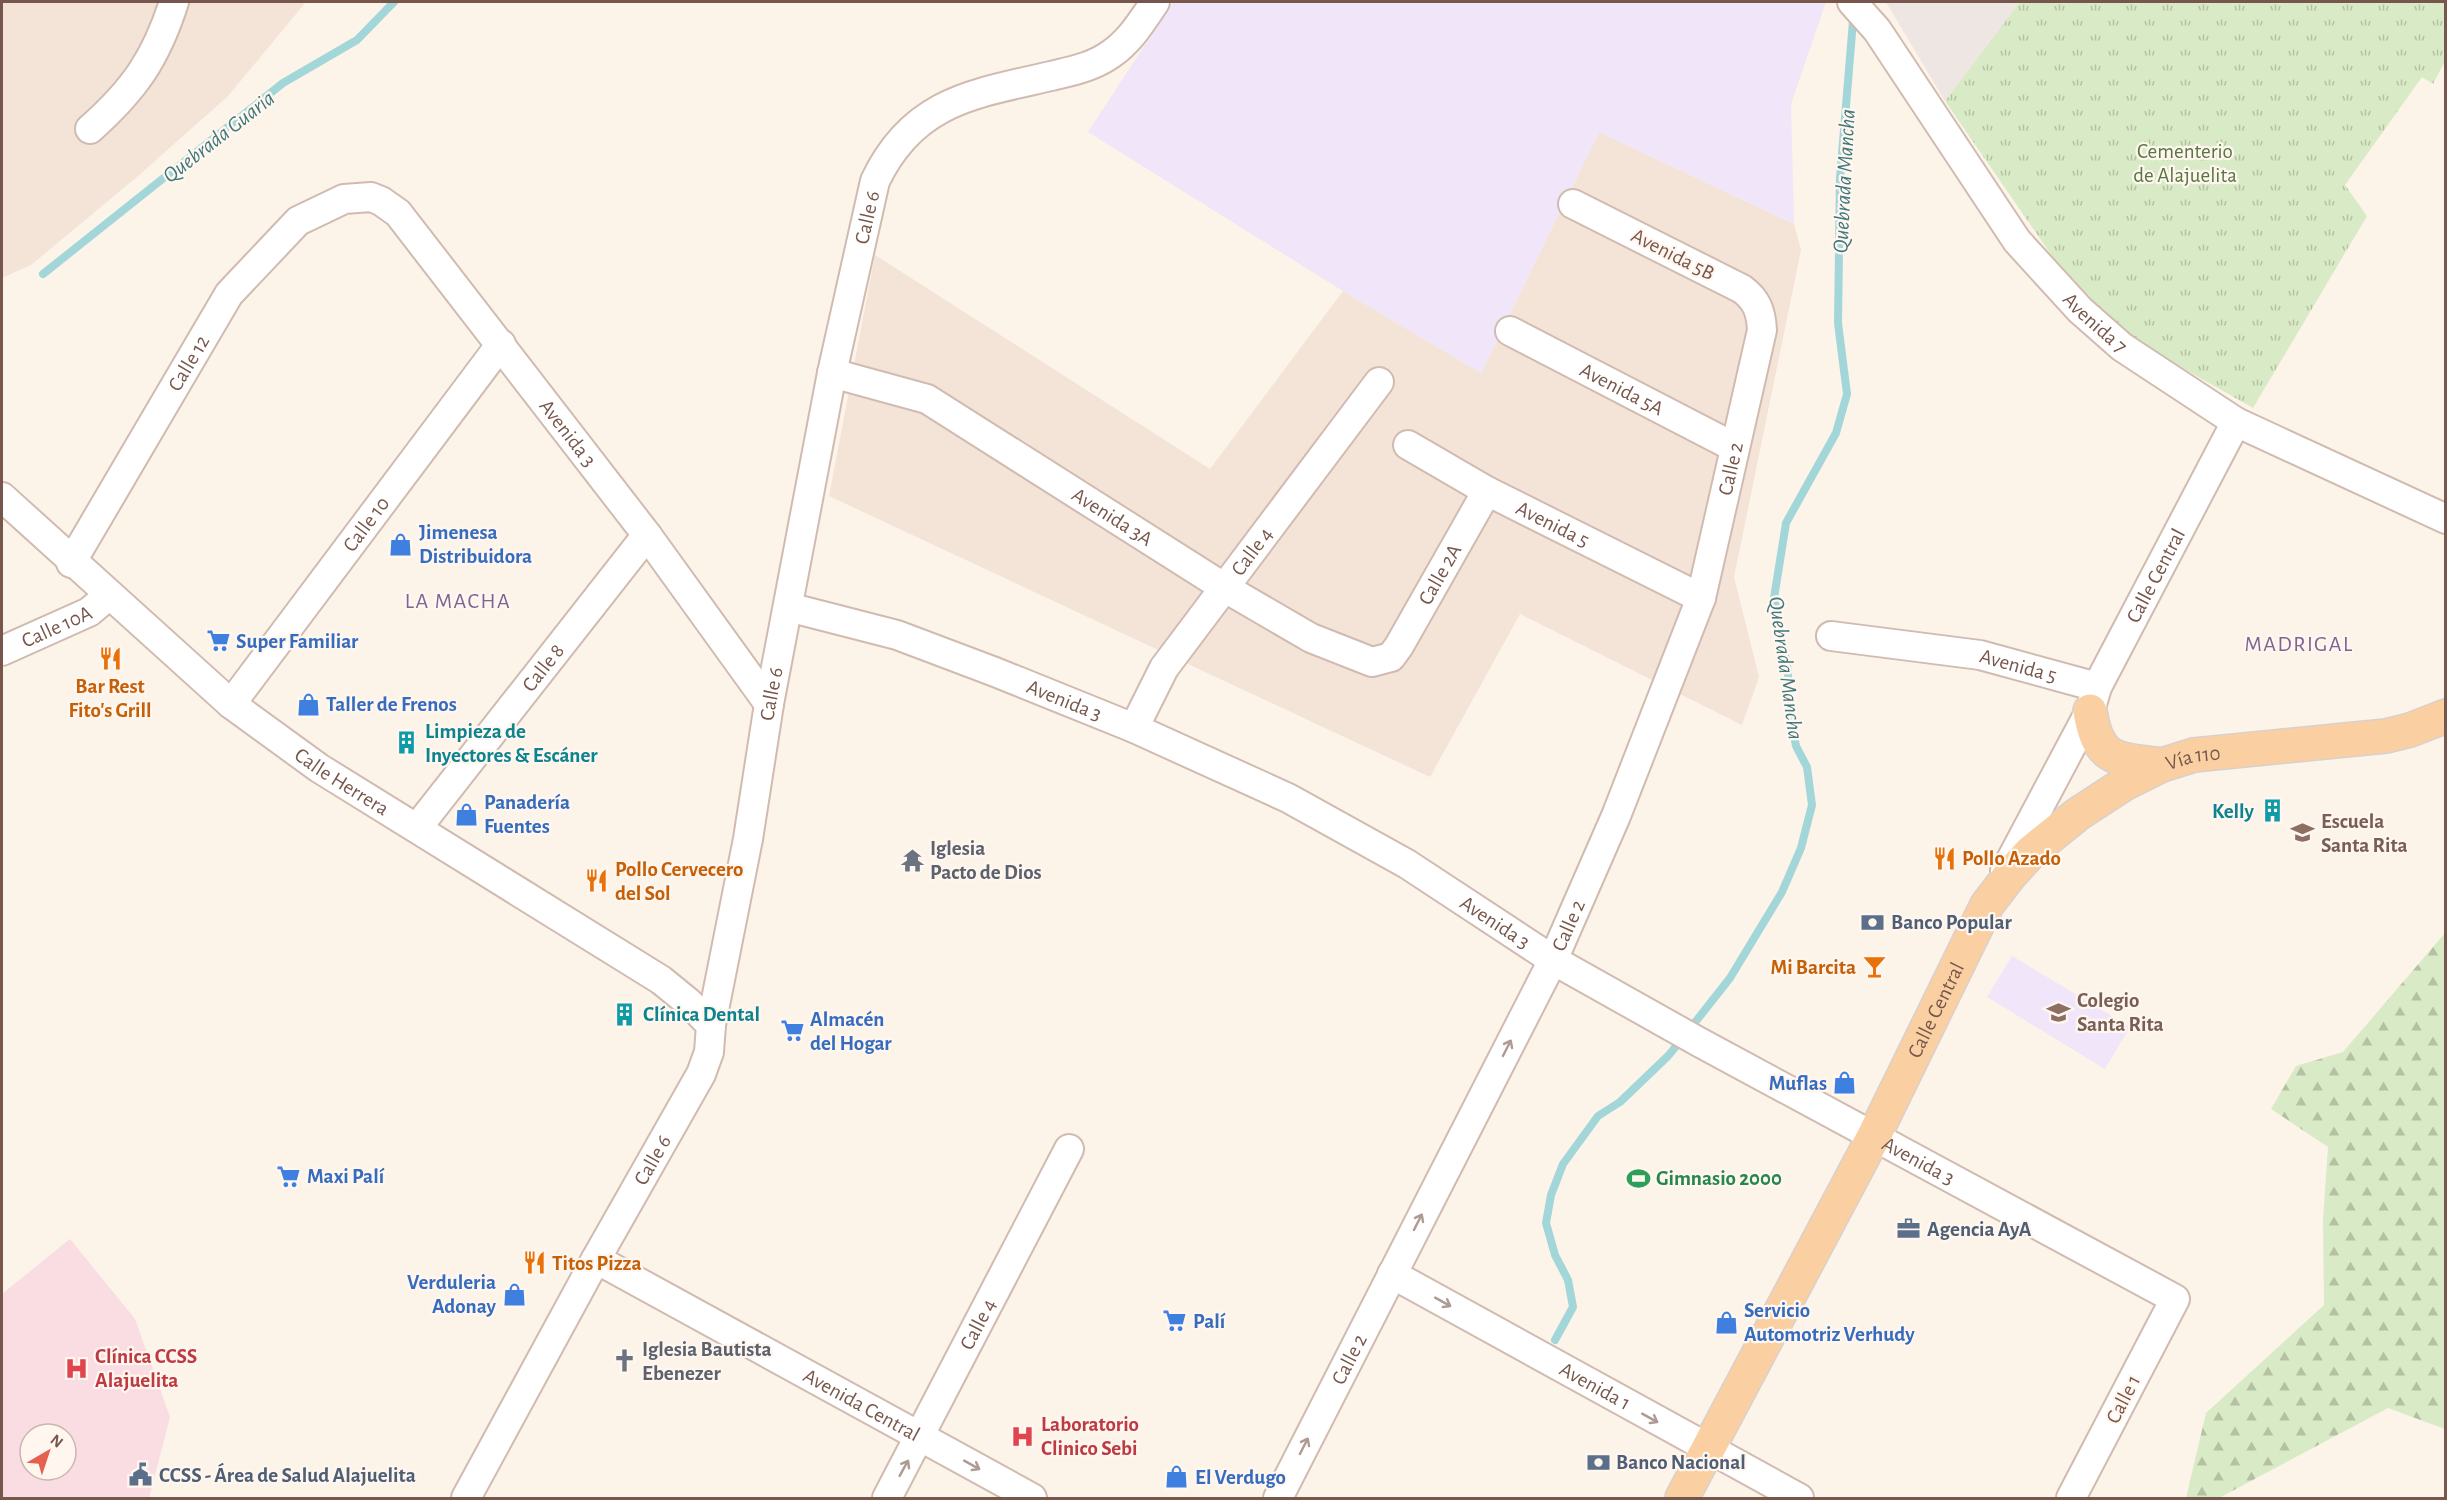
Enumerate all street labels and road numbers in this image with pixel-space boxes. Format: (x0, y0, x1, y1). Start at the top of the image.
street label: Calle 6 (851, 189, 884, 246)
street label: Avenida 5B (1628, 225, 1718, 284)
street label: Avenida 7 (2059, 289, 2131, 358)
street label: Calle 12 (164, 332, 213, 395)
street label: Avenida 5A (1576, 359, 1667, 420)
street label: Avenida 3 (535, 396, 600, 471)
street label: Calle 2 (1715, 440, 1747, 497)
street label: Avenida 3A (1068, 484, 1156, 550)
street label: Calle 10 (339, 493, 394, 556)
street label: Avenida 5 (1513, 497, 1593, 551)
street label: Calle 4 (1227, 524, 1277, 580)
street label: Calle Central (2123, 525, 2189, 626)
street label: Calle 2A (1415, 541, 1465, 608)
street label: Calle 10A (19, 602, 95, 652)
street label: Calle 8 (518, 640, 568, 696)
street label: Avenida 5 (1977, 645, 2059, 687)
street label: Calle 6 (757, 665, 787, 722)
street label: Avenida 3 (1024, 676, 1105, 725)
street label: Vía 110 (2163, 742, 2222, 774)
street label: Calle Herrera (291, 744, 393, 820)
street label: Avenida 3 (1456, 892, 1534, 953)
street label: Calle 2 (1548, 897, 1589, 954)
street label: Calle Central (1904, 959, 1968, 1061)
street label: Calle 6 (630, 1131, 675, 1189)
street label: Avenida 3 (1879, 1133, 1958, 1189)
street label: Calle 4 (956, 1296, 1000, 1353)
street label: Calle 2 (1328, 1331, 1371, 1388)
street label: Avenida 1 (1556, 1358, 1634, 1414)
street label: Avenida Central (800, 1365, 923, 1445)
street label: Calle 1 (2102, 1372, 2144, 1427)

